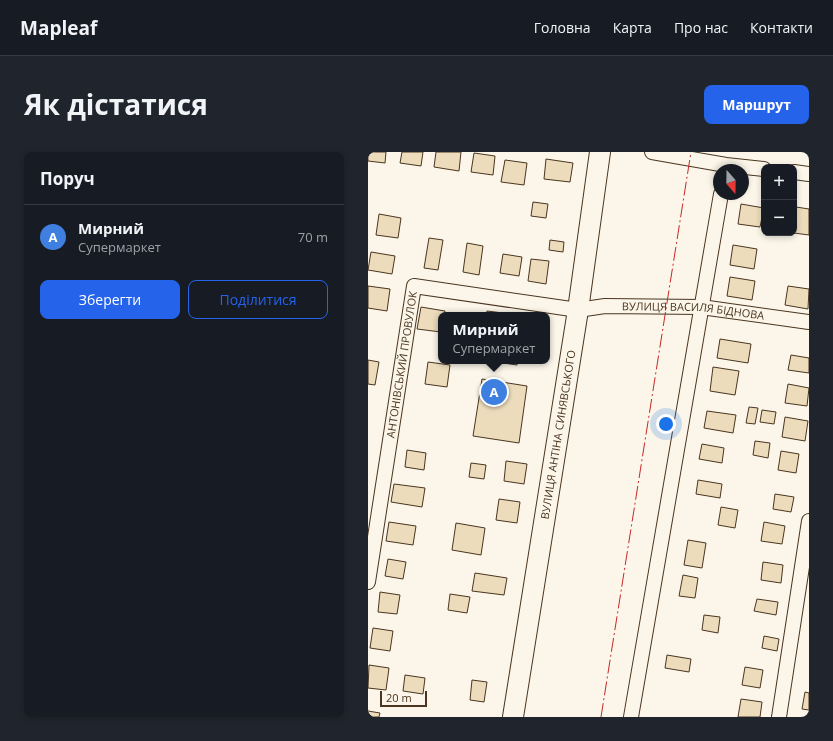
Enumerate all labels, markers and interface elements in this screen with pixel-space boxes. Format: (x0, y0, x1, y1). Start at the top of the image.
text: Mapleaf (20, 15, 97, 41)
text: Головна (534, 18, 591, 37)
text: Карта (613, 18, 652, 37)
text: Про нас (674, 18, 728, 37)
text: Контакти (750, 18, 813, 37)
text: Як дістатися (24, 85, 208, 123)
button: Маршрут (704, 85, 809, 124)
north arrow (713, 164, 749, 200)
map controls (761, 164, 797, 236)
button: + (761, 164, 797, 200)
text: Поруч (40, 167, 95, 190)
button: − (761, 200, 797, 236)
text: Мирний (78, 218, 144, 238)
text: A (49, 228, 57, 246)
text: 70 m (298, 228, 328, 246)
text: Супермаркет (78, 238, 161, 256)
button: Зберегти (40, 280, 180, 319)
button: Поділитися (188, 280, 328, 319)
street label: АНТОНІВСЬКИЙ ПРОВУЛОК (382, 290, 420, 439)
street label: ВУЛИЦЯ ВАСИЛЯ БІДНОВА (622, 298, 765, 323)
popup (438, 312, 550, 364)
text: Мирний (453, 319, 519, 339)
text: Супермаркет (453, 339, 535, 357)
street label: ВУЛИЦЯ АНТІНА СИНЯВСЬКОГО (537, 349, 579, 520)
pin: A (481, 377, 507, 407)
your location (656, 414, 676, 434)
scale bar (380, 689, 427, 708)
text: 20 m (386, 690, 412, 705)

